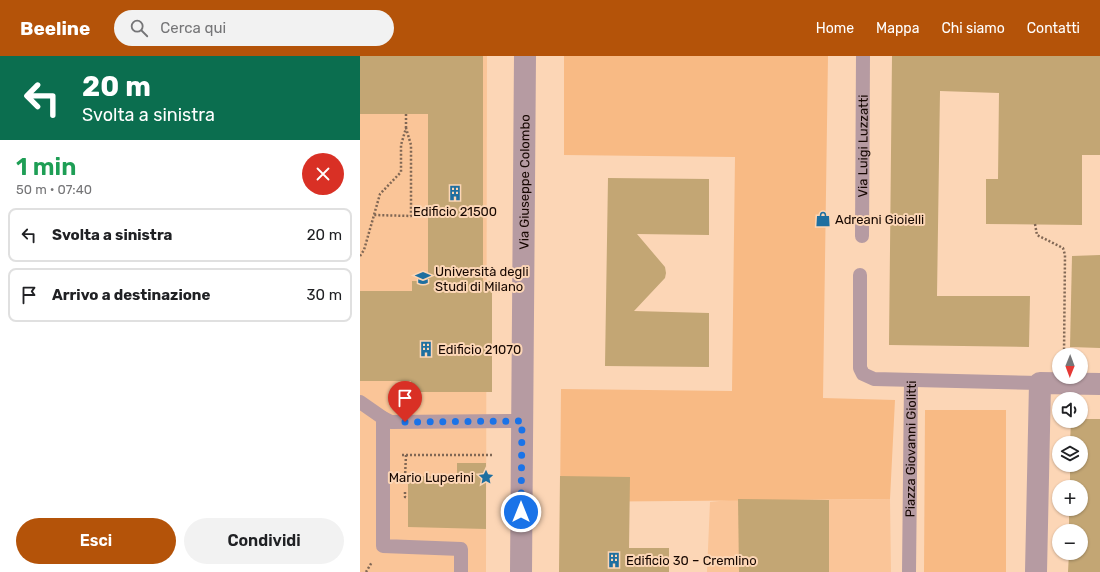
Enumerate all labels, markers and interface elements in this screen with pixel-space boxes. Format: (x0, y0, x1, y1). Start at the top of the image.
search box (114, 10, 394, 46)
text: Beeline (20, 17, 90, 40)
icon: search (128, 17, 150, 39)
text: Cerca qui (160, 19, 226, 37)
text: Home (816, 20, 854, 37)
text: Mappa (876, 20, 919, 37)
text: Chi siamo (941, 20, 1005, 37)
text: Contatti (1027, 20, 1080, 37)
text: 20 m (82, 70, 151, 103)
icon: left (16, 72, 68, 124)
street label: Via Luigi Luzzatti (855, 95, 871, 197)
text: Svolta a sinistra (82, 104, 215, 126)
street label: Via Giuseppe Colombo (516, 114, 533, 250)
text: 1 min (16, 153, 76, 181)
button: close (302, 153, 344, 195)
text: 50 m · 07:40 (16, 182, 92, 197)
building icon: Edificio 21500 (446, 184, 464, 202)
place label: Edificio 21500 (413, 204, 497, 219)
shop icon: Adreani Gioielli (814, 210, 832, 228)
place label: Adreani Gioielli (835, 212, 924, 227)
icon: left (18, 224, 40, 246)
text: Svolta a sinistra (52, 226, 172, 244)
text: 20 m (307, 226, 342, 244)
place label: Università degli Studi di Milano (435, 264, 529, 294)
school or university icon: Università degli Studi di Milano (414, 269, 432, 287)
icon: arrive (18, 284, 40, 306)
text: Arrivo a destinazione (52, 286, 210, 304)
text: 30 m (306, 286, 342, 304)
building icon: Edificio 21070 (417, 340, 435, 358)
place label: Edificio 21070 (438, 342, 521, 357)
north arrow (1052, 348, 1088, 384)
map controls (1052, 348, 1088, 560)
street label: Piazza Giovanni Giolitti (903, 380, 919, 518)
pin (388, 381, 422, 422)
icon: arrive (394, 387, 416, 409)
button: sound (1052, 392, 1088, 428)
button: layers (1052, 436, 1088, 472)
place icon: Mario Luperini (477, 468, 495, 486)
place label: Mario Luperini (389, 470, 474, 485)
button: + (1052, 480, 1088, 516)
position arrow (500, 491, 542, 533)
button: Esci (16, 518, 176, 564)
button: Condividi (184, 518, 344, 564)
button: − (1052, 524, 1088, 560)
building icon: Edificio 30 – Cremlino (605, 551, 623, 569)
place label: Edificio 30 – Cremlino (626, 553, 757, 568)

